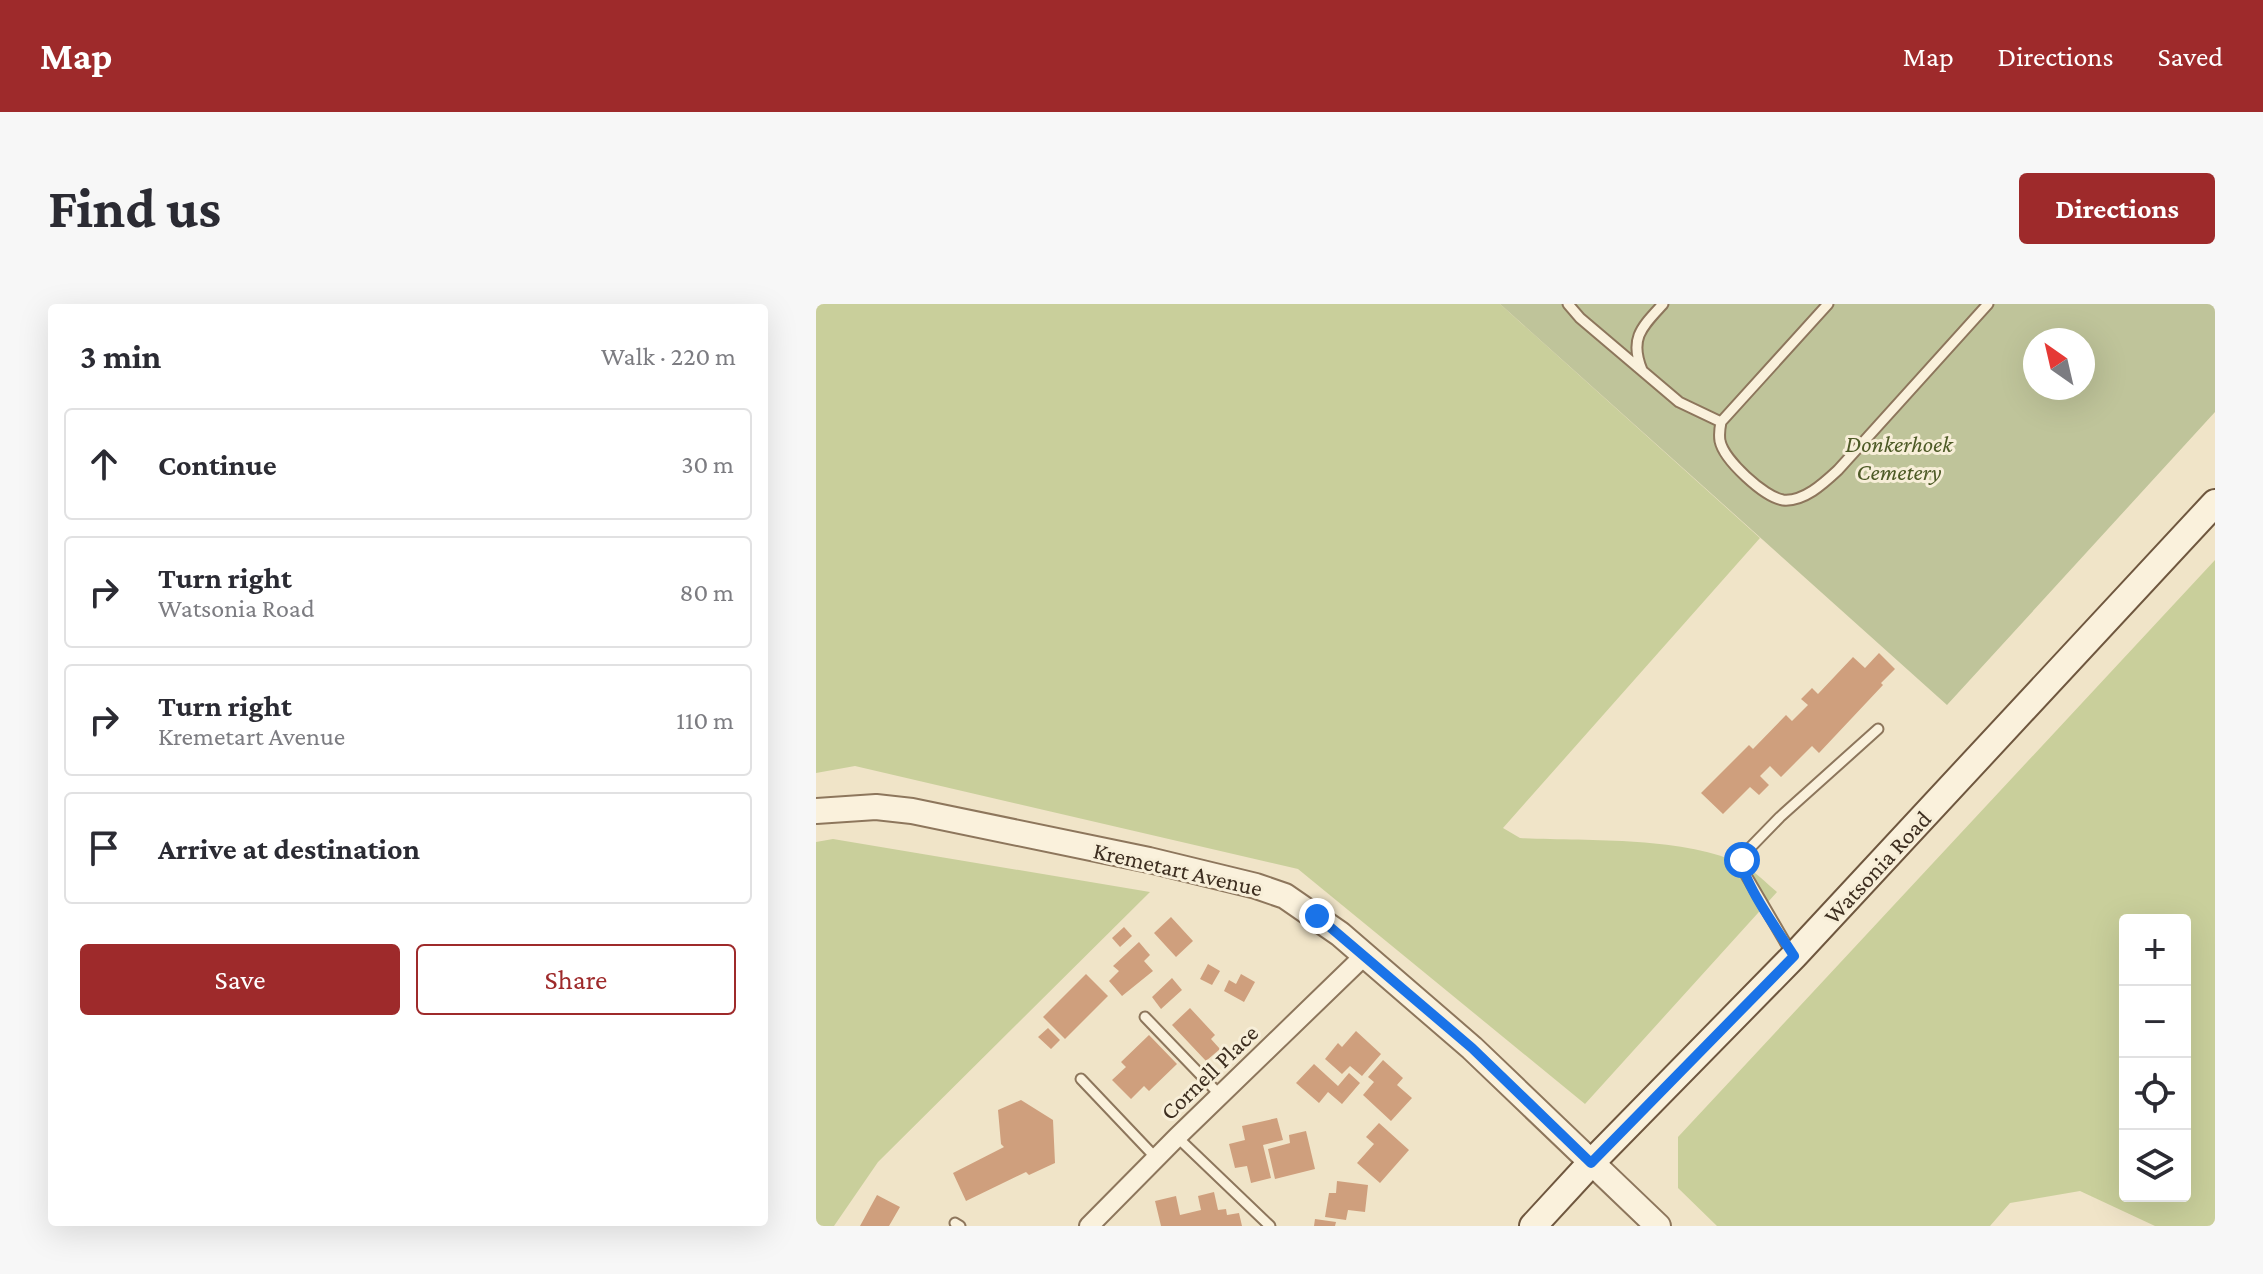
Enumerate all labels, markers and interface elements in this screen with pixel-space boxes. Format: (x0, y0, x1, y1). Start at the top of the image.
text: Map (40, 35, 113, 77)
text: Map (1903, 41, 1954, 72)
text: Directions (1998, 41, 2113, 72)
text: Saved (2157, 41, 2223, 72)
button: Directions (2019, 173, 2215, 244)
text: Find us (48, 177, 221, 239)
north arrow (2023, 328, 2095, 400)
text: 3 min (80, 338, 161, 375)
text: Walk · 220 m (601, 342, 736, 371)
park label: Donkerhoek Cemetery (1845, 430, 1954, 485)
icon: ahead (82, 442, 126, 486)
text: Continue (158, 448, 277, 481)
text: 30 m (681, 450, 734, 479)
text: Turn right (158, 561, 292, 594)
icon: right (82, 570, 126, 614)
text: 80 m (680, 578, 734, 607)
text: Watsonia Road (158, 594, 315, 623)
text: Turn right (158, 689, 292, 722)
icon: right (82, 698, 126, 742)
text: 110 m (676, 706, 734, 735)
text: Kremetart Avenue (158, 722, 345, 751)
street label: Watsonia Road (1818, 805, 1936, 929)
icon: arrive (82, 826, 126, 870)
text: Arrive at destination (158, 832, 420, 865)
street label: Kremetart Avenue (1091, 836, 1265, 902)
route start (1724, 842, 1760, 878)
route end (1299, 898, 1335, 934)
map controls (2119, 914, 2191, 1202)
button: + (2119, 914, 2191, 986)
button: Save (80, 944, 400, 1015)
button: Share (416, 944, 736, 1015)
button: − (2119, 986, 2191, 1058)
street label: Cornell Place (1155, 1019, 1263, 1125)
button: locate (2119, 1058, 2191, 1130)
button: layers (2119, 1130, 2191, 1202)

